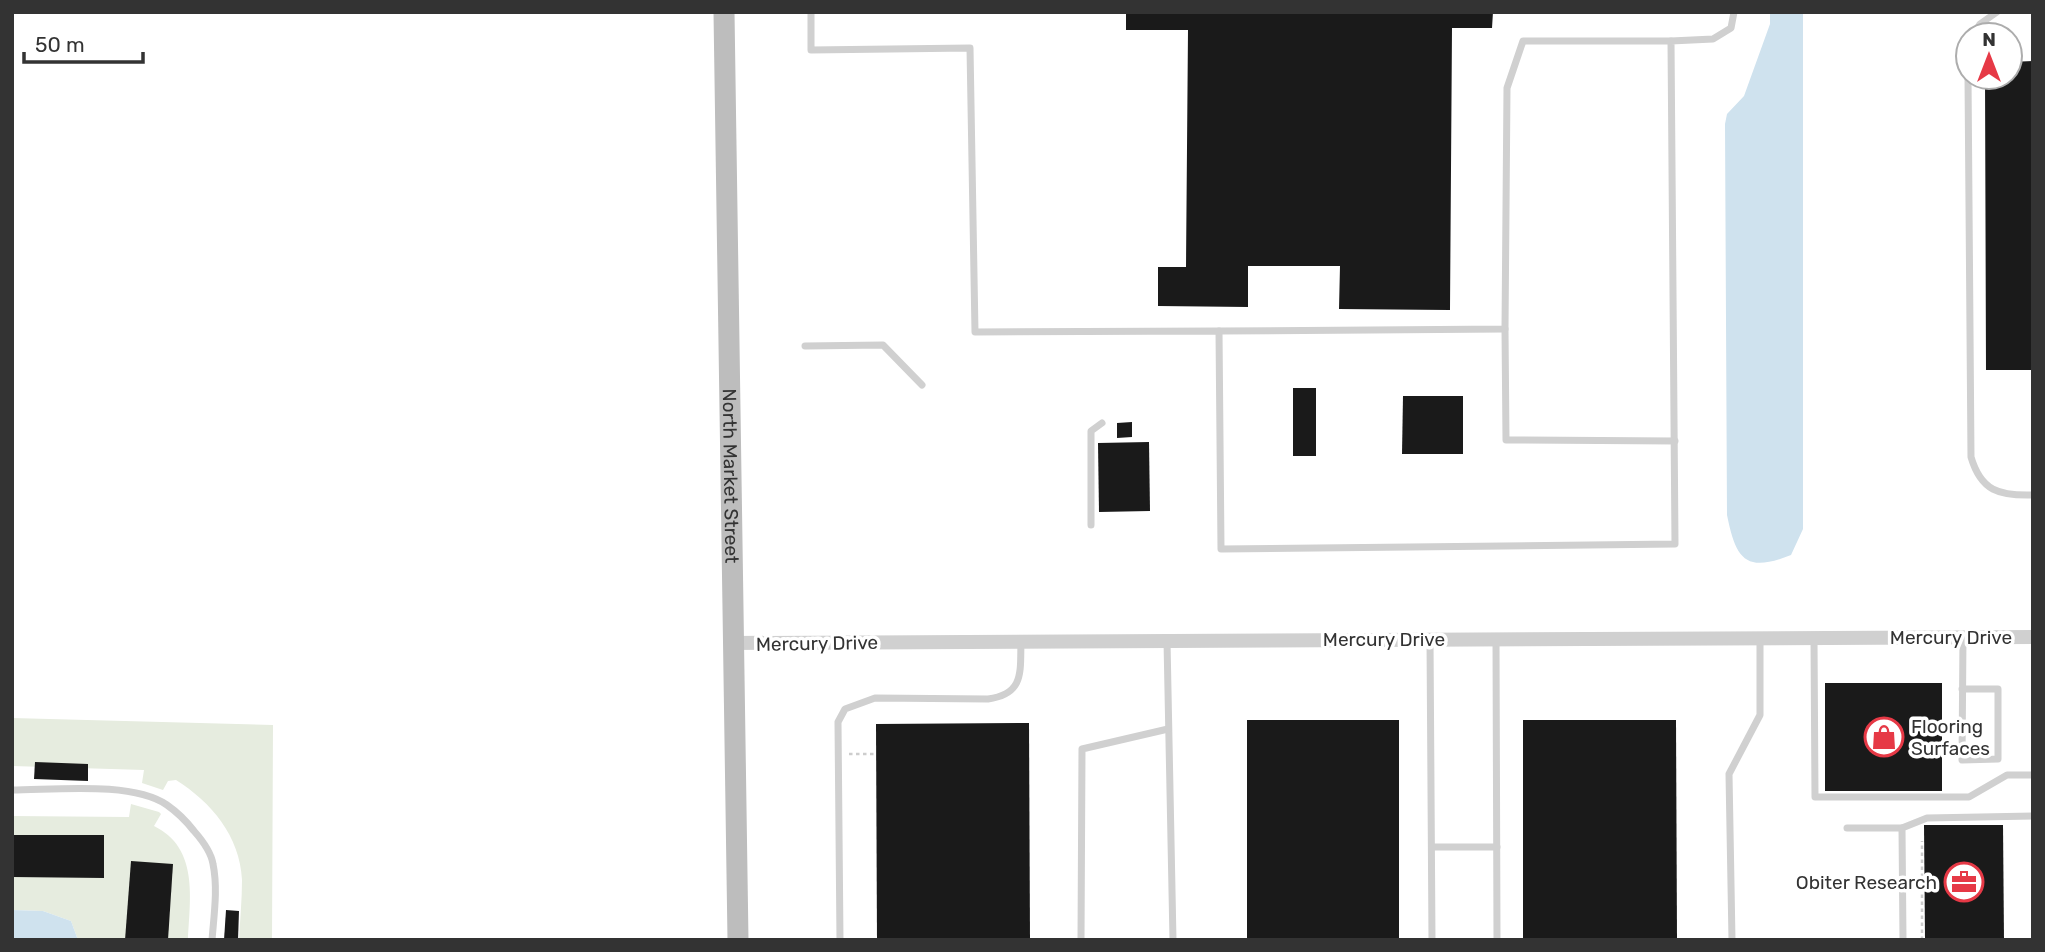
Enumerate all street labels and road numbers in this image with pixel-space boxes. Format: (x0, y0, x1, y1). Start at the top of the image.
street label: North Market Street (718, 388, 743, 564)
street label: Mercury Drive (1890, 626, 2012, 649)
street label: Mercury Drive (1323, 628, 1445, 651)
street label: Mercury Drive (756, 631, 878, 656)

